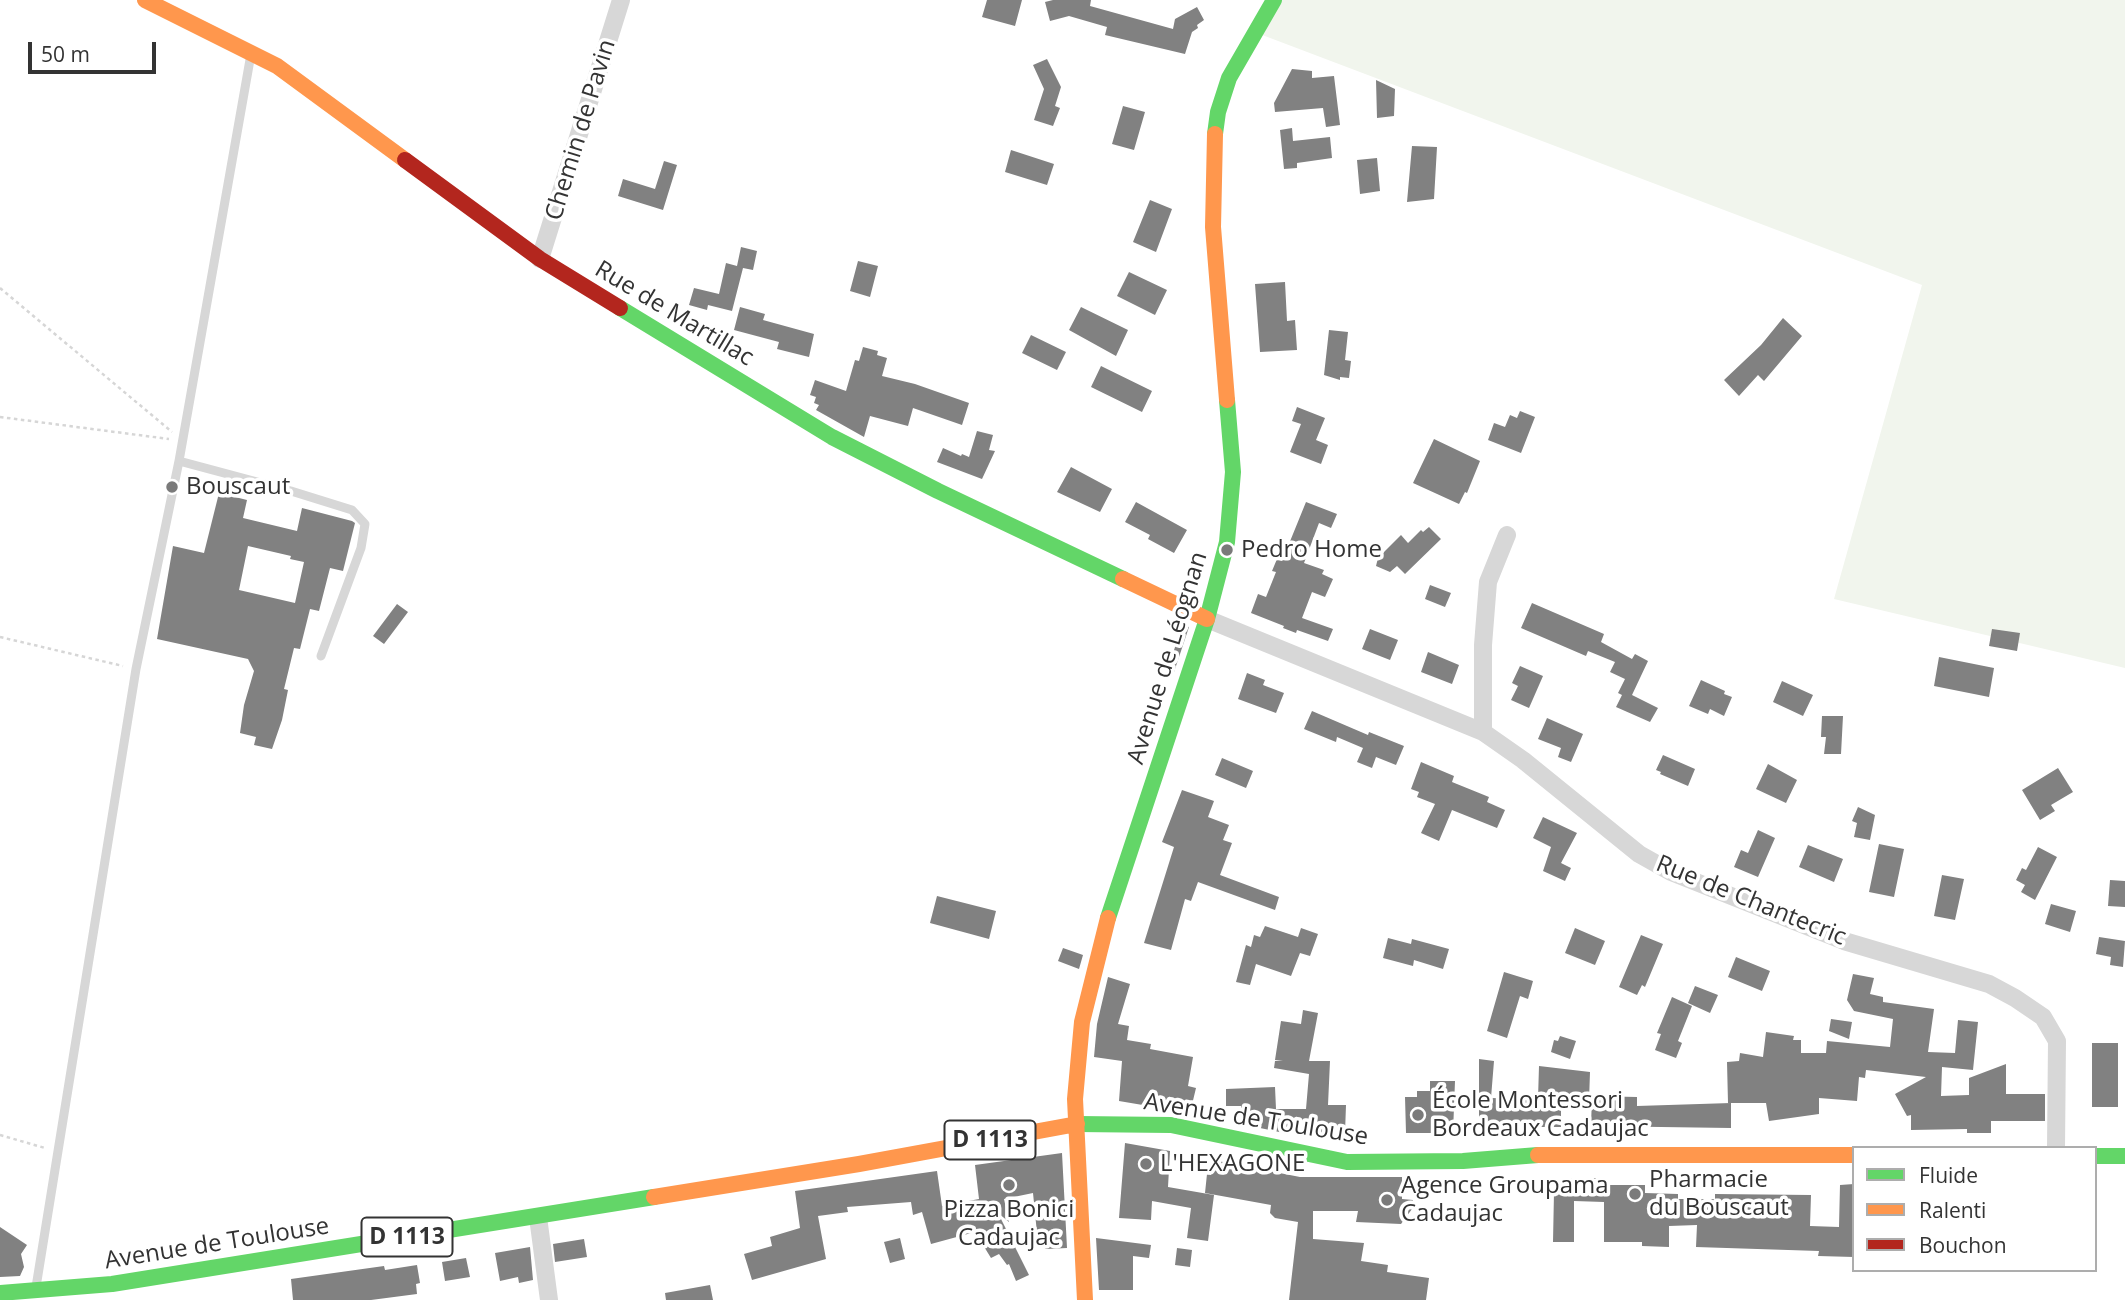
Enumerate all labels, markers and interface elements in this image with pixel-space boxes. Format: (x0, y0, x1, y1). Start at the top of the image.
scale bar (32, 28, 159, 72)
street label: Chemin de Pavin (540, 36, 622, 224)
text: 50 m (41, 40, 90, 68)
street label: Rue de Martillac (589, 255, 759, 373)
place label: Bouscaut (186, 473, 290, 501)
marker: Bouscaut (164, 479, 180, 495)
place label: Pedro Home (1241, 536, 1382, 564)
marker: Pedro Home (1219, 542, 1235, 558)
street label: Avenue de Léognan (1122, 548, 1214, 768)
street label: Rue de Chantecric (1652, 850, 1850, 952)
place label: École Montessori Bordeaux Cadaujac (1432, 1087, 1649, 1143)
street label: Avenue de Toulouse (1142, 1088, 1370, 1152)
marker: École Montessori Bordeaux Cadaujac (1410, 1107, 1426, 1123)
road number: D 1113 (944, 1120, 1036, 1160)
legend (1852, 1146, 2097, 1272)
place label: L'HEXAGONE (1160, 1150, 1305, 1178)
marker: L'HEXAGONE (1138, 1156, 1154, 1172)
text: Fluide (1919, 1161, 1978, 1189)
place label: Pharmacie du Bouscaut (1649, 1166, 1789, 1222)
place label: Agence Groupama Cadaujac (1401, 1172, 1609, 1228)
marker: Pizza Bonici Cadaujac (1001, 1177, 1017, 1193)
marker: Pharmacie du Bouscaut (1627, 1186, 1643, 1202)
marker: Agence Groupama Cadaujac (1379, 1192, 1395, 1208)
place label: Pizza Bonici Cadaujac (944, 1196, 1074, 1252)
text: Ralenti (1919, 1196, 1986, 1224)
street label: Avenue de Toulouse (103, 1212, 331, 1276)
road number: D 1113 (362, 1218, 452, 1256)
text: Bouchon (1919, 1231, 2007, 1259)

